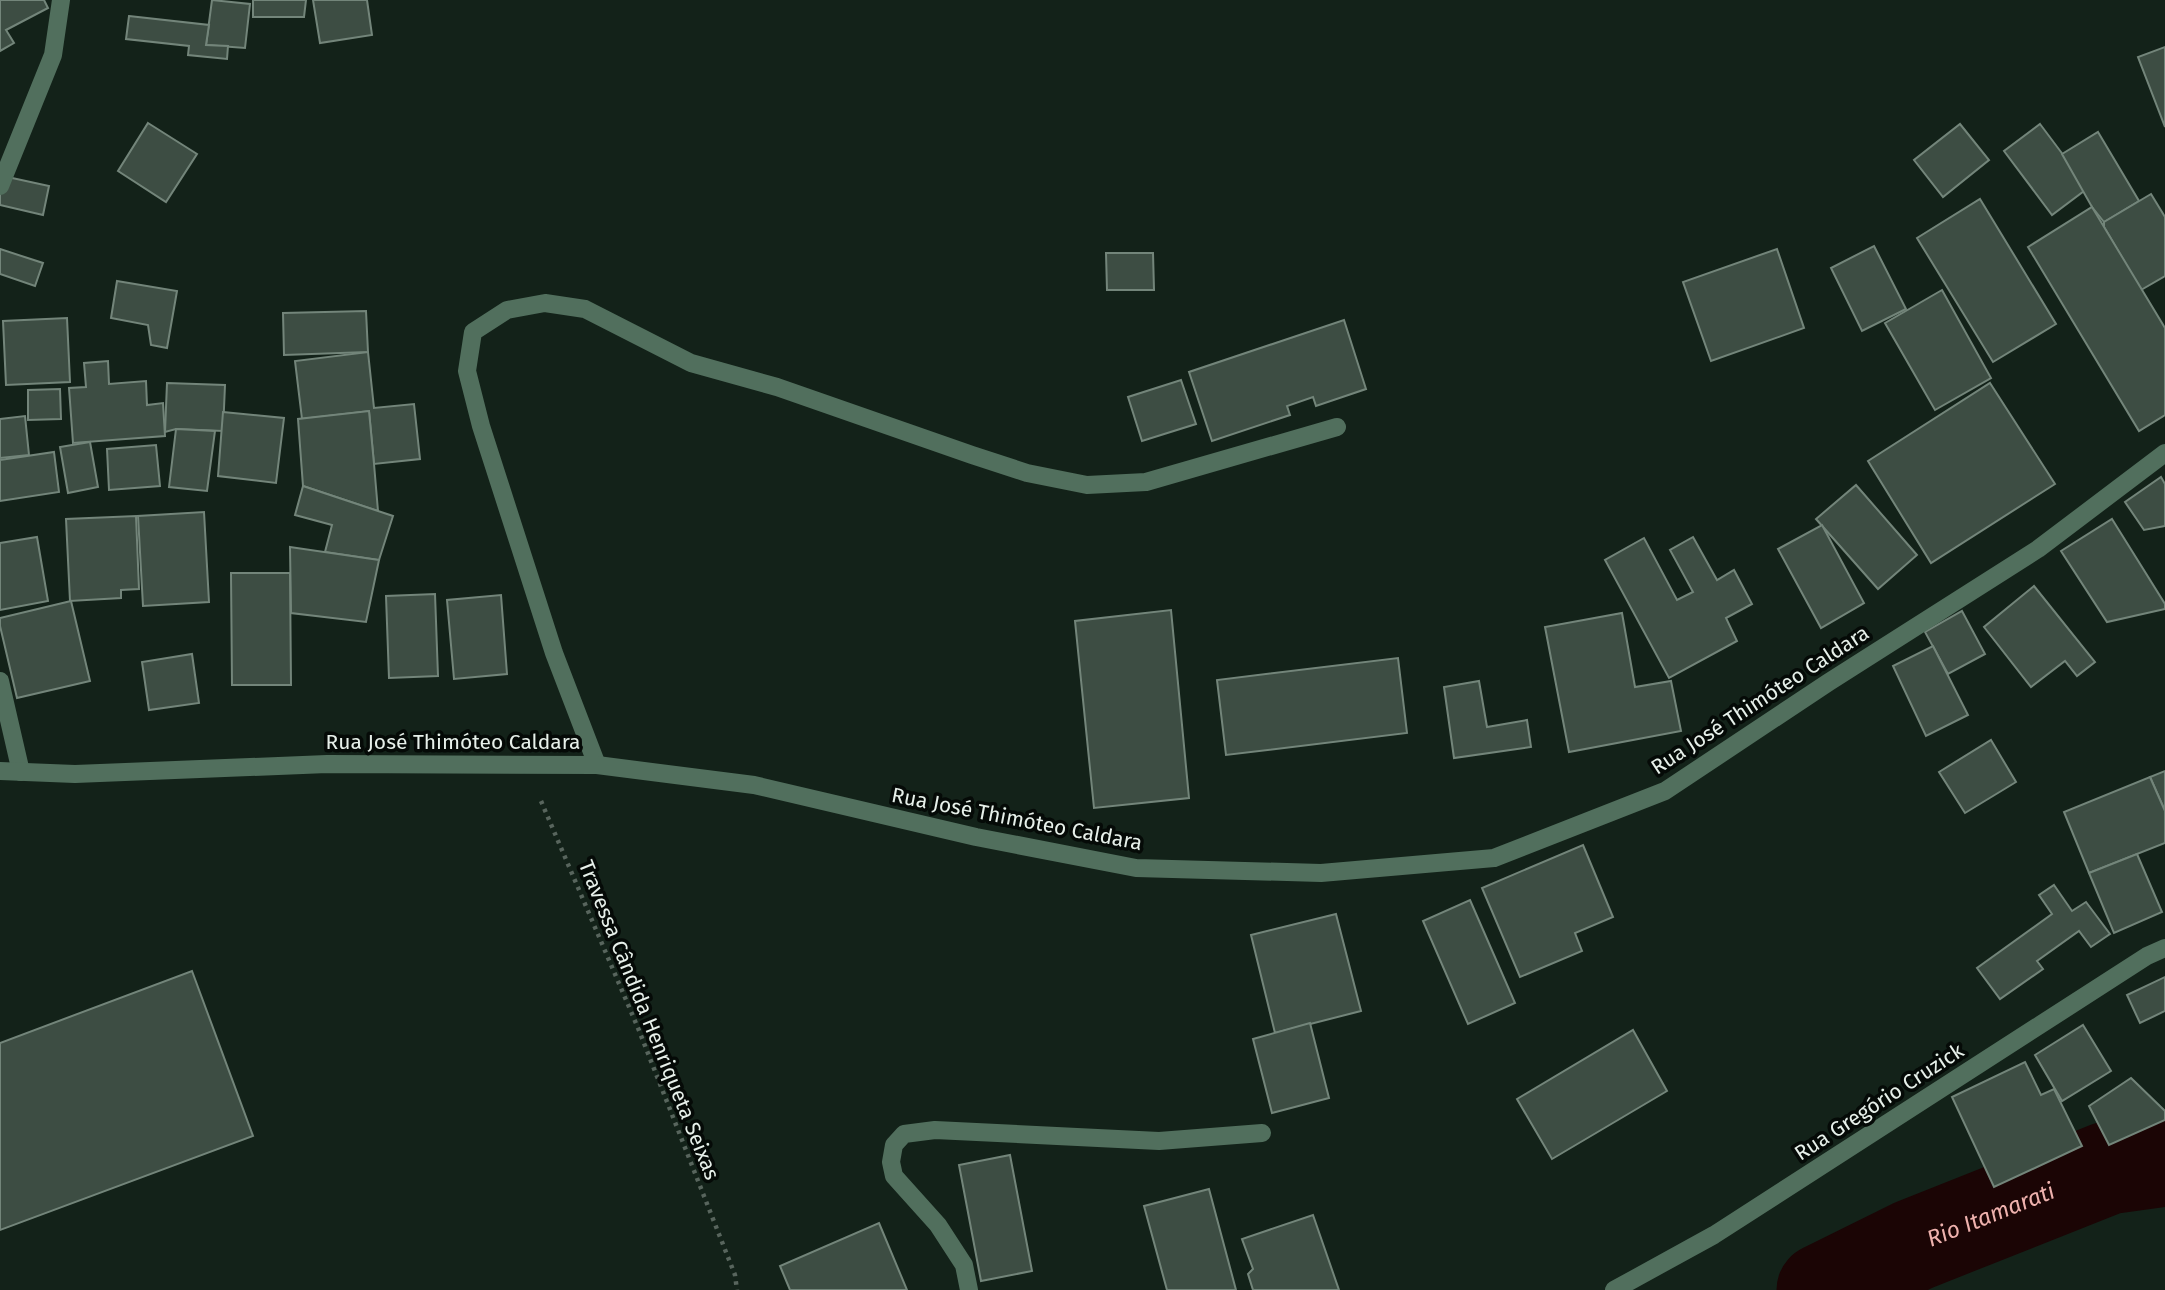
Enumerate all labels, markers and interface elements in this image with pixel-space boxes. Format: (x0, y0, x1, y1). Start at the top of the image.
street label: Rua José Thimóteo Caldara (1646, 620, 1874, 780)
street label: Rua José Thimóteo Caldara (326, 729, 580, 755)
street label: Rua José Thimóteo Caldara (889, 782, 1145, 856)
street label: Travessa Cândida Henriqueta Seixas (573, 856, 725, 1184)
street label: Rua Gregório Cruzick (1790, 1037, 1969, 1166)
water label: Rio Itamarati (1923, 1176, 2059, 1253)

